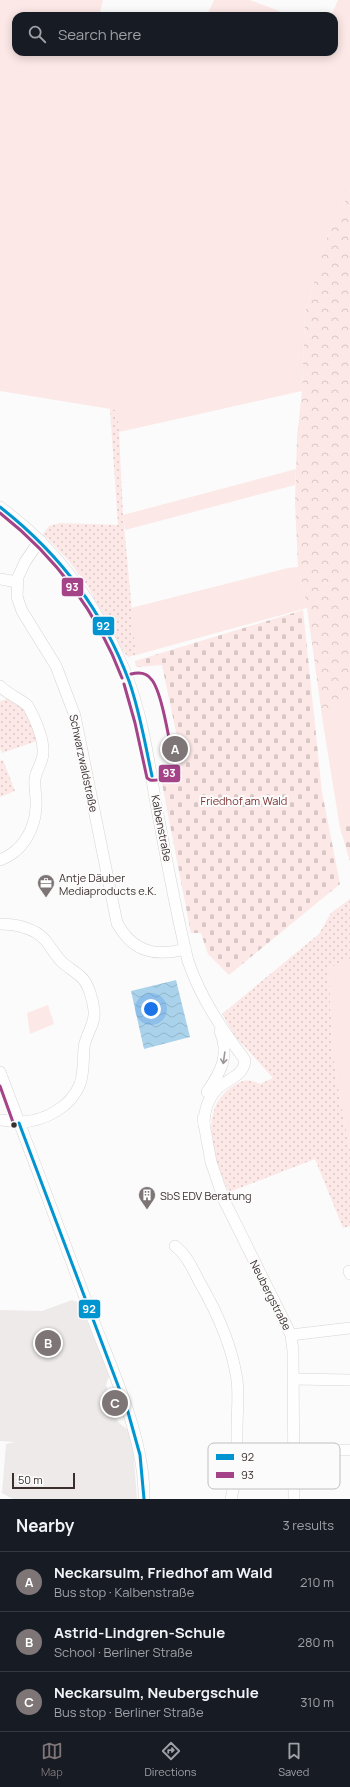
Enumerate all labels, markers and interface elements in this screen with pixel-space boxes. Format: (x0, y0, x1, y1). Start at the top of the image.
search box (12, 12, 338, 56)
icon: search (26, 23, 48, 45)
text: Search here (58, 24, 141, 45)
line badge: 93 (61, 577, 84, 597)
text: 93 (65, 579, 79, 594)
line badge: 92 (92, 616, 115, 636)
text: 92 (96, 618, 110, 633)
street label: Schwarzwaldstraße (66, 713, 102, 814)
pin: A (162, 734, 188, 764)
line badge: 93 (158, 764, 181, 783)
text: 93 (162, 765, 176, 780)
street label: Kalbenstraße (148, 793, 176, 863)
park label: Friedhof am Wald (201, 793, 287, 808)
place label: Antje Däuber Mediaproducts e.K. (59, 870, 157, 898)
office icon: Antje Däuber Mediaproducts e.K. (36, 873, 56, 898)
your location (141, 999, 161, 1019)
one-way arrow (220, 1051, 228, 1064)
unlabelled marker (9, 1120, 19, 1130)
building icon: SbS EDV Beratung (137, 1185, 157, 1210)
place label: SbS EDV Beratung (160, 1188, 251, 1203)
street label: Neubergstraße (247, 1257, 295, 1333)
line badge: 92 (78, 1299, 101, 1319)
text: 92 (82, 1301, 96, 1316)
pin: B (35, 1328, 61, 1358)
pin: C (102, 1388, 128, 1418)
legend (208, 1443, 340, 1489)
text: 92 (241, 1449, 254, 1464)
text: 93 (241, 1467, 254, 1482)
scale bar (12, 1471, 75, 1490)
text: 50 m (18, 1472, 43, 1487)
text: Nearby (16, 1514, 74, 1537)
text: 3 results (282, 1516, 334, 1534)
text: Neckarsulm, Friedhof am Wald (54, 1562, 272, 1583)
text: A (25, 1573, 33, 1591)
text: 210 m (300, 1573, 334, 1591)
text: Bus stop · Kalbenstraße (54, 1583, 194, 1601)
text: Astrid-Lindgren-Schule (54, 1622, 225, 1643)
text: B (25, 1633, 33, 1651)
text: 280 m (297, 1633, 334, 1651)
text: School · Berliner Straße (54, 1643, 193, 1661)
text: Neckarsulm, Neubergschule (54, 1682, 259, 1703)
text: C (24, 1693, 34, 1711)
text: 310 m (300, 1693, 334, 1711)
text: Bus stop · Berliner Straße (54, 1703, 204, 1721)
tab: Map (41, 1740, 63, 1779)
tab: Directions (144, 1740, 197, 1779)
tab: Saved (278, 1740, 309, 1779)

